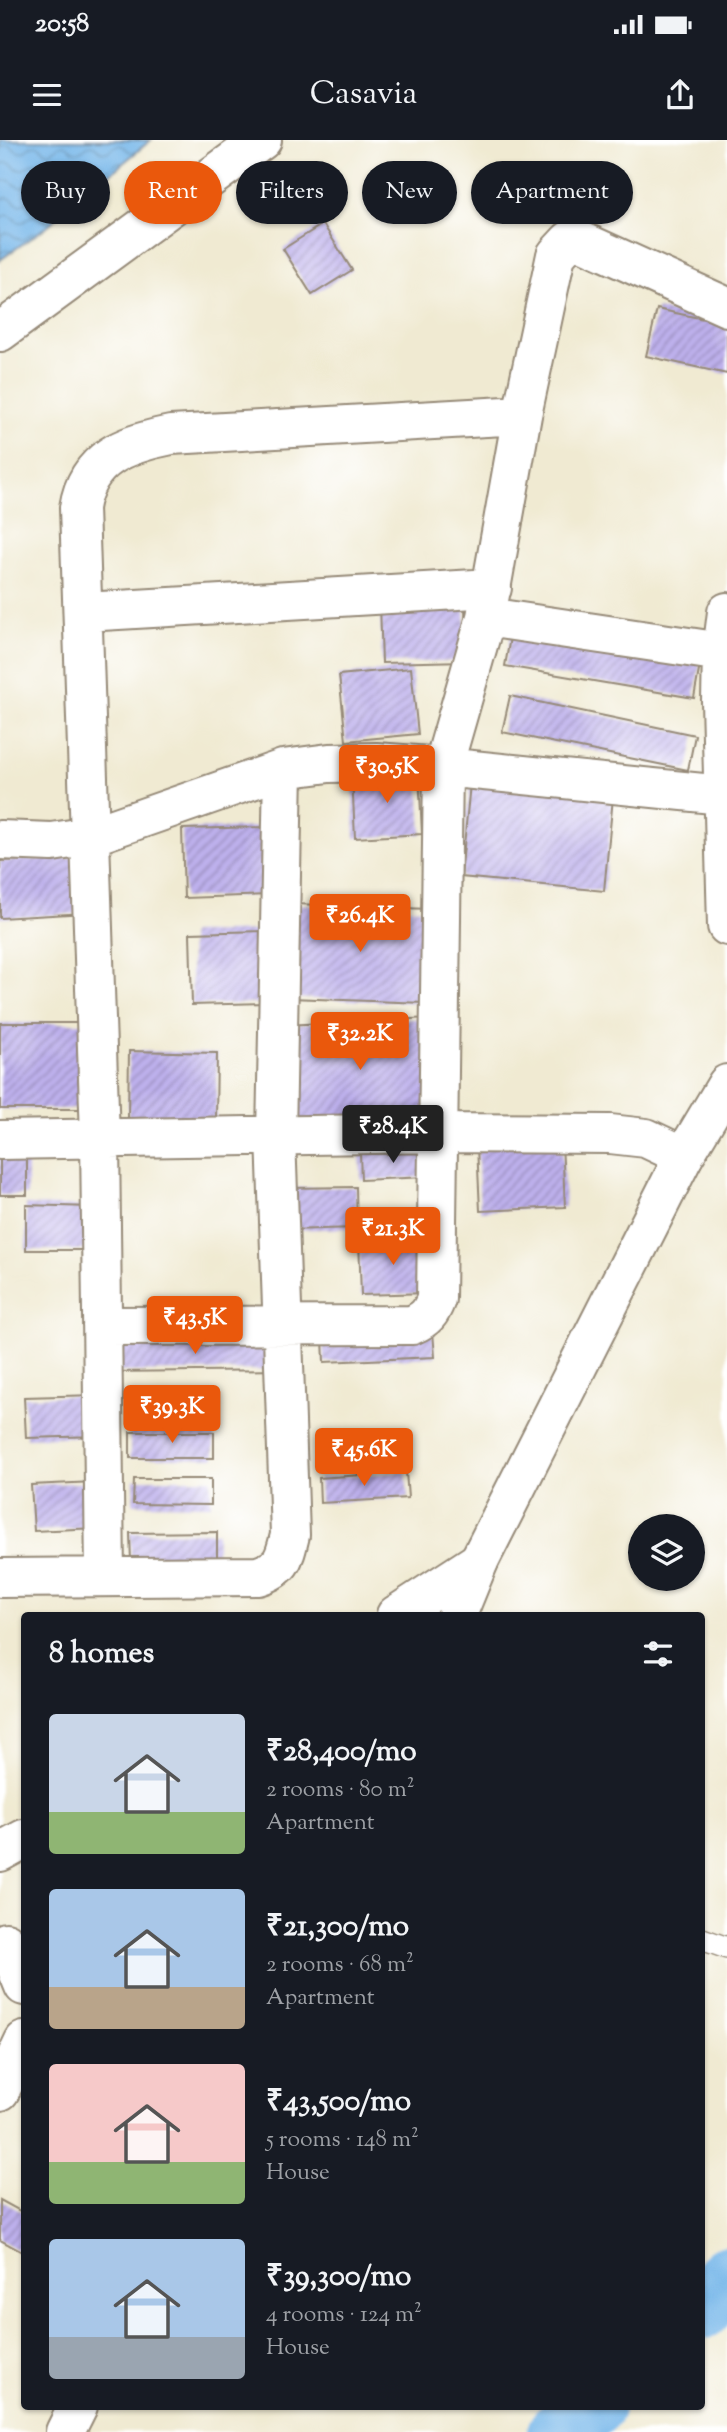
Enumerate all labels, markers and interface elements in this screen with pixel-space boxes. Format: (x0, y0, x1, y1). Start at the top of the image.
text: 20:58 (35, 6, 89, 43)
text: Casavia (310, 72, 417, 118)
icon: menu (28, 76, 66, 114)
icon: share (661, 76, 699, 114)
chip: Buy (21, 161, 110, 224)
chip: Rent (124, 161, 222, 224)
chip: Filters (236, 161, 348, 224)
chip: New (362, 161, 457, 224)
chip: Apartment (471, 161, 633, 224)
pin: ₹30.5K (330, 746, 444, 805)
text: ₹30.5K (355, 751, 419, 784)
pin: ₹26.4K (303, 894, 417, 954)
text: ₹26.4K (326, 900, 394, 933)
pin: ₹32.2K (303, 1012, 417, 1072)
text: ₹32.2K (327, 1018, 393, 1051)
pin: ₹28.4K (336, 1105, 450, 1165)
text: ₹28.4K (358, 1111, 428, 1144)
pin: ₹21.3K (336, 1208, 450, 1267)
text: ₹21.3K (361, 1213, 425, 1246)
pin: ₹43.5K (138, 1296, 252, 1356)
text: ₹43.5K (163, 1302, 227, 1335)
pin: ₹39.3K (115, 1386, 229, 1445)
text: ₹39.3K (139, 1391, 205, 1424)
pin: ₹45.6K (307, 1428, 421, 1488)
text: ₹45.6K (331, 1434, 397, 1467)
map controls (628, 1514, 705, 1591)
button: layers (628, 1514, 705, 1591)
text: 8 homes (49, 1633, 154, 1676)
icon: filters (639, 1635, 677, 1673)
text: ₹28,400/mo (266, 1731, 417, 1774)
icon: home (105, 1742, 189, 1826)
text: 2 rooms · 80 m² (266, 1774, 414, 1807)
text: Apartment (266, 1807, 375, 1840)
text: ₹21,300/mo (266, 1906, 409, 1949)
icon: home (105, 1917, 189, 2001)
text: 2 rooms · 68 m² (266, 1949, 414, 1982)
text: Apartment (266, 1982, 375, 2015)
text: ₹43,500/mo (266, 2081, 411, 2124)
icon: home (105, 2092, 189, 2176)
text: 5 rooms · 148 m² (266, 2124, 419, 2157)
text: House (266, 2157, 330, 2190)
text: ₹39,300/mo (266, 2256, 411, 2299)
icon: home (105, 2267, 189, 2351)
text: 4 rooms · 124 m² (266, 2299, 422, 2332)
text: House (266, 2332, 330, 2365)

